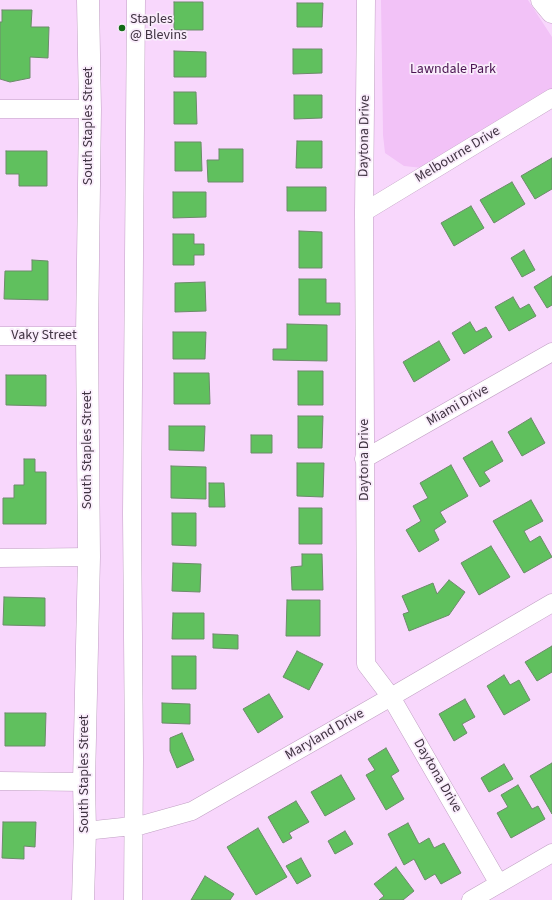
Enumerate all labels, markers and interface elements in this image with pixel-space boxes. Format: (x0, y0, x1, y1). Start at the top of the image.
place label: Staples @ Blevins (130, 12, 187, 44)
marker: Staples @ Blevins (117, 23, 127, 33)
park label: Lawndale Park (410, 62, 496, 78)
street label: South Staples Street (81, 67, 97, 185)
street label: Daytona Drive (356, 95, 374, 177)
street label: Melbourne Drive (412, 123, 504, 187)
street label: Vaky Street (11, 328, 77, 344)
street label: Miami Drive (424, 382, 492, 430)
street label: South Staples Street (80, 391, 96, 509)
street label: Daytona Drive (357, 419, 373, 501)
street label: Maryland Drive (283, 706, 367, 764)
street label: South Staples Street (77, 715, 93, 833)
street label: Daytona Drive (409, 736, 465, 816)

